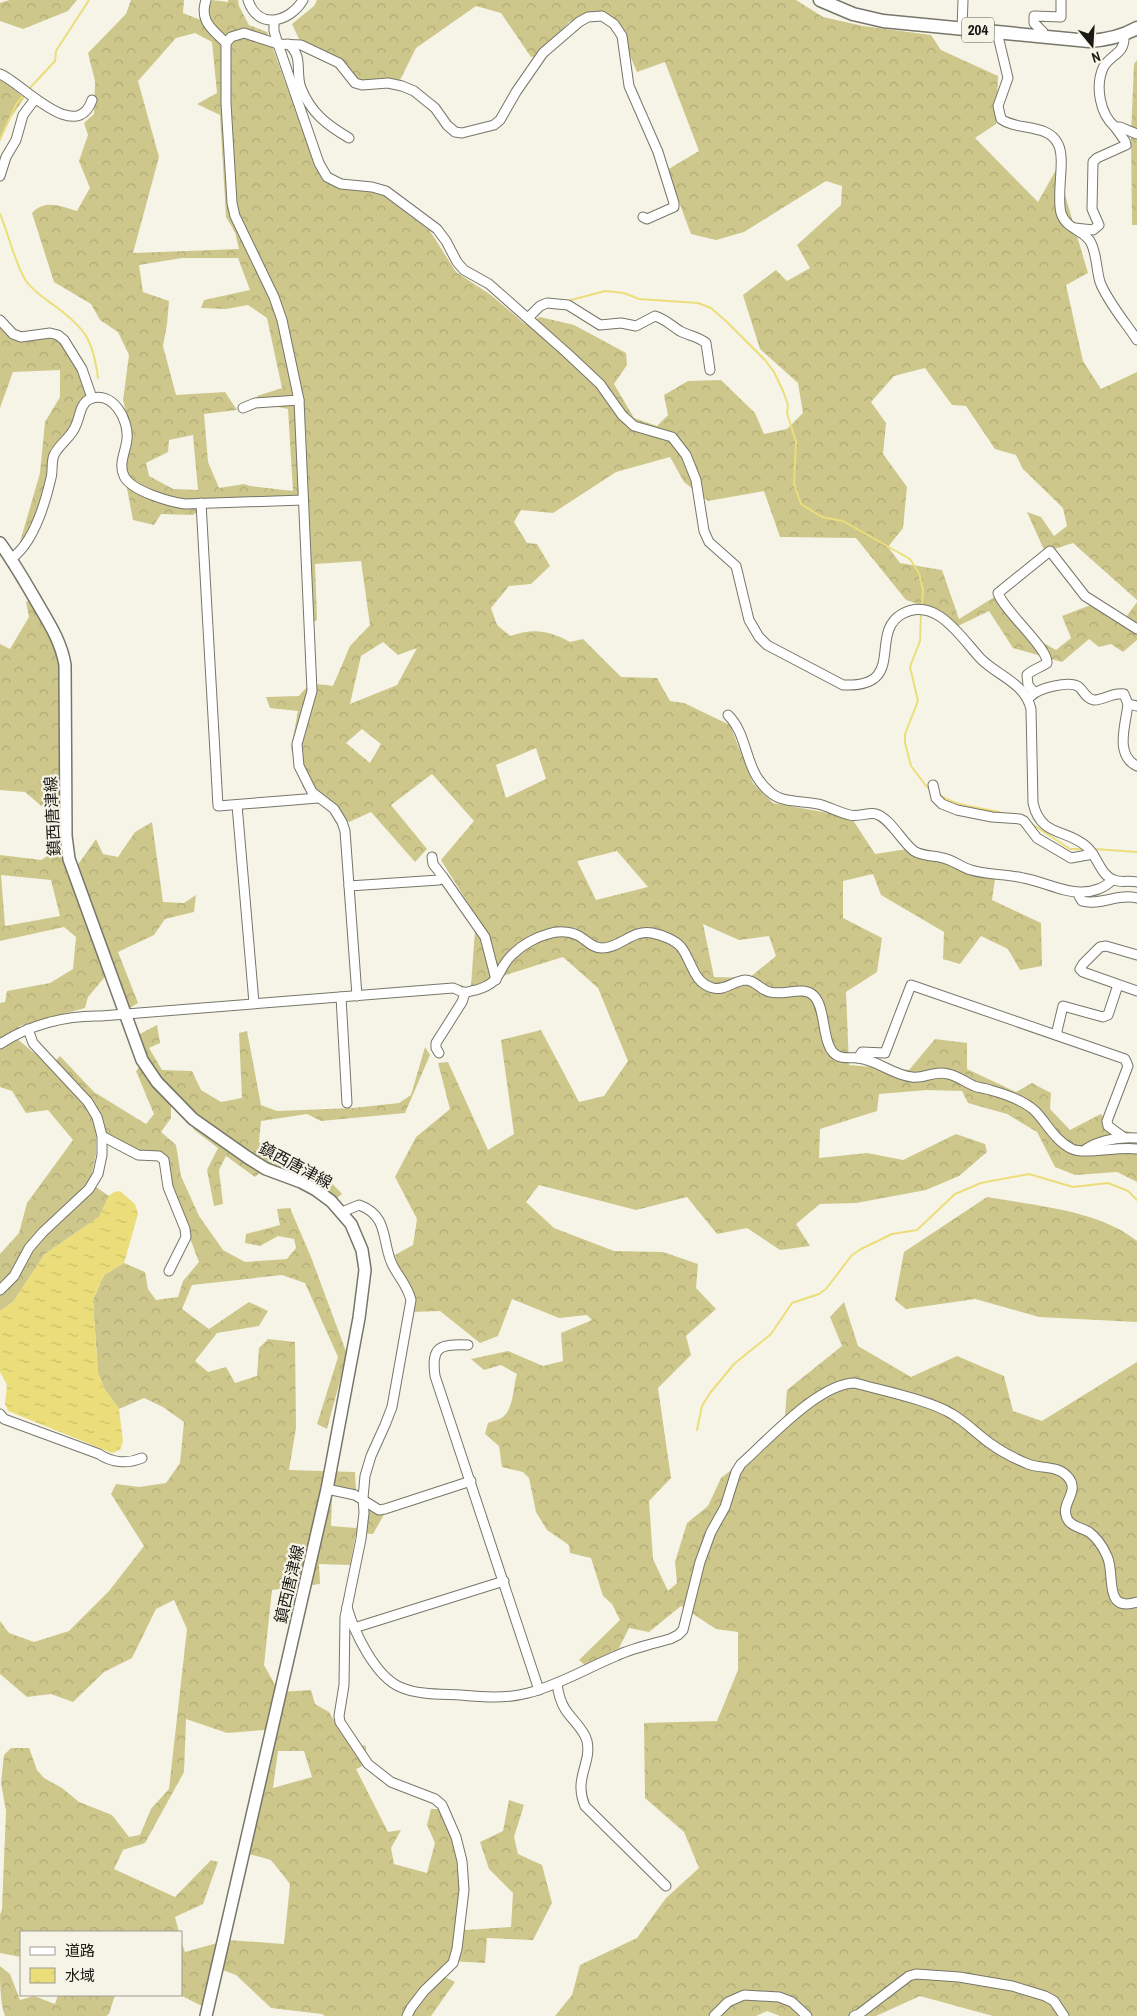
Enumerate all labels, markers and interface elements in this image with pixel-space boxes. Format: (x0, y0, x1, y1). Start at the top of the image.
road number: 204 (962, 18, 994, 42)
north arrow (1067, 20, 1117, 70)
text: N (1089, 48, 1103, 67)
street label: 鎮西唐津線 (39, 775, 65, 857)
street label: 鎮西唐津線 (256, 1137, 336, 1193)
street label: 鎮西唐津線 (269, 1543, 309, 1625)
legend (20, 1931, 182, 1996)
text: 道路 (65, 1940, 95, 1961)
text: 水域 (65, 1965, 95, 1986)

